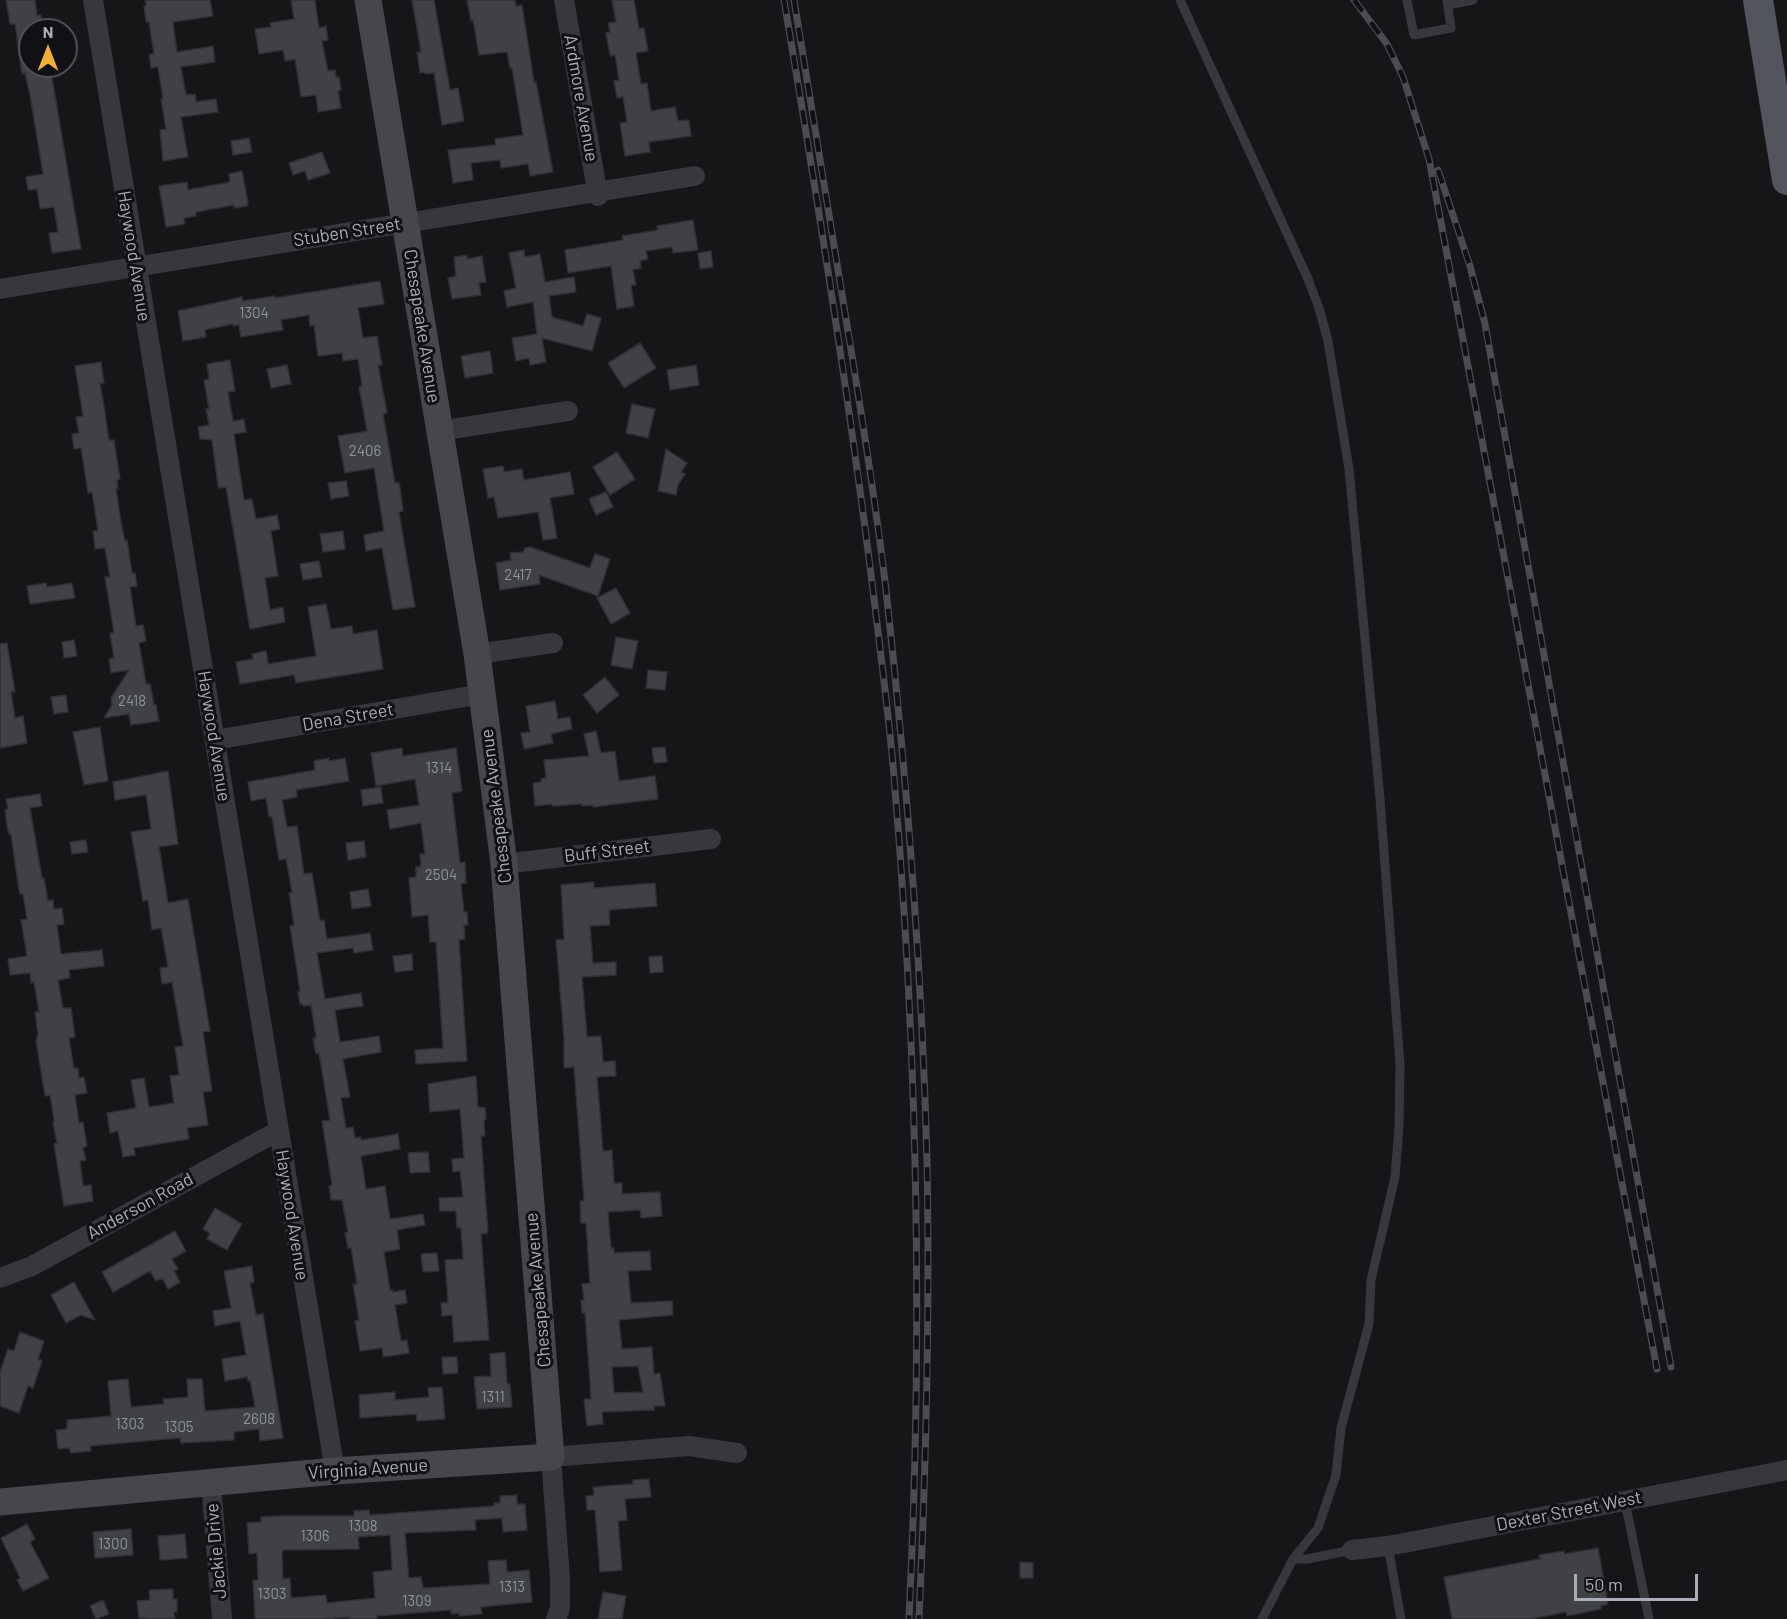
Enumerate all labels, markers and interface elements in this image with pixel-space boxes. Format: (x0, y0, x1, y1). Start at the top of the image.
north arrow (18, 18, 78, 78)
text: N (43, 22, 53, 41)
street label: Ardmore Avenue (559, 33, 603, 163)
street label: Haywood Avenue (113, 189, 155, 323)
street label: Stuben Street (292, 213, 402, 251)
street label: Chesapeake Avenue (399, 248, 445, 404)
house number: 1304 (239, 304, 269, 322)
house number: 2406 (349, 442, 381, 460)
house number: 2417 (504, 566, 532, 584)
street label: Haywood Avenue (193, 669, 235, 803)
house number: 2418 (118, 692, 146, 710)
street label: Dena Street (301, 698, 395, 736)
street label: Chesapeake Avenue (476, 728, 516, 884)
house number: 1314 (426, 759, 452, 777)
street label: Buff Street (563, 835, 651, 867)
house number: 2504 (425, 866, 457, 884)
street label: Haywood Avenue (271, 1148, 313, 1282)
street label: Anderson Road (83, 1168, 197, 1244)
street label: Chesapeake Avenue (520, 1212, 556, 1368)
house number: 1311 (481, 1388, 505, 1406)
house number: 2608 (243, 1410, 275, 1428)
house number: 1303 (115, 1415, 145, 1433)
house number: 1305 (164, 1418, 194, 1436)
street label: Virginia Avenue (307, 1454, 429, 1484)
street label: Dexter Street West (1495, 1486, 1643, 1536)
street label: Jackie Drive (201, 1502, 231, 1600)
house number: 1308 (348, 1517, 378, 1535)
house number: 1306 (300, 1527, 330, 1545)
house number: 1300 (98, 1535, 128, 1553)
scale bar (1577, 1562, 1702, 1600)
text: 50 m (1585, 1573, 1623, 1595)
house number: 1313 (499, 1578, 525, 1596)
house number: 1303 (257, 1585, 287, 1603)
house number: 1309 (402, 1592, 432, 1610)

